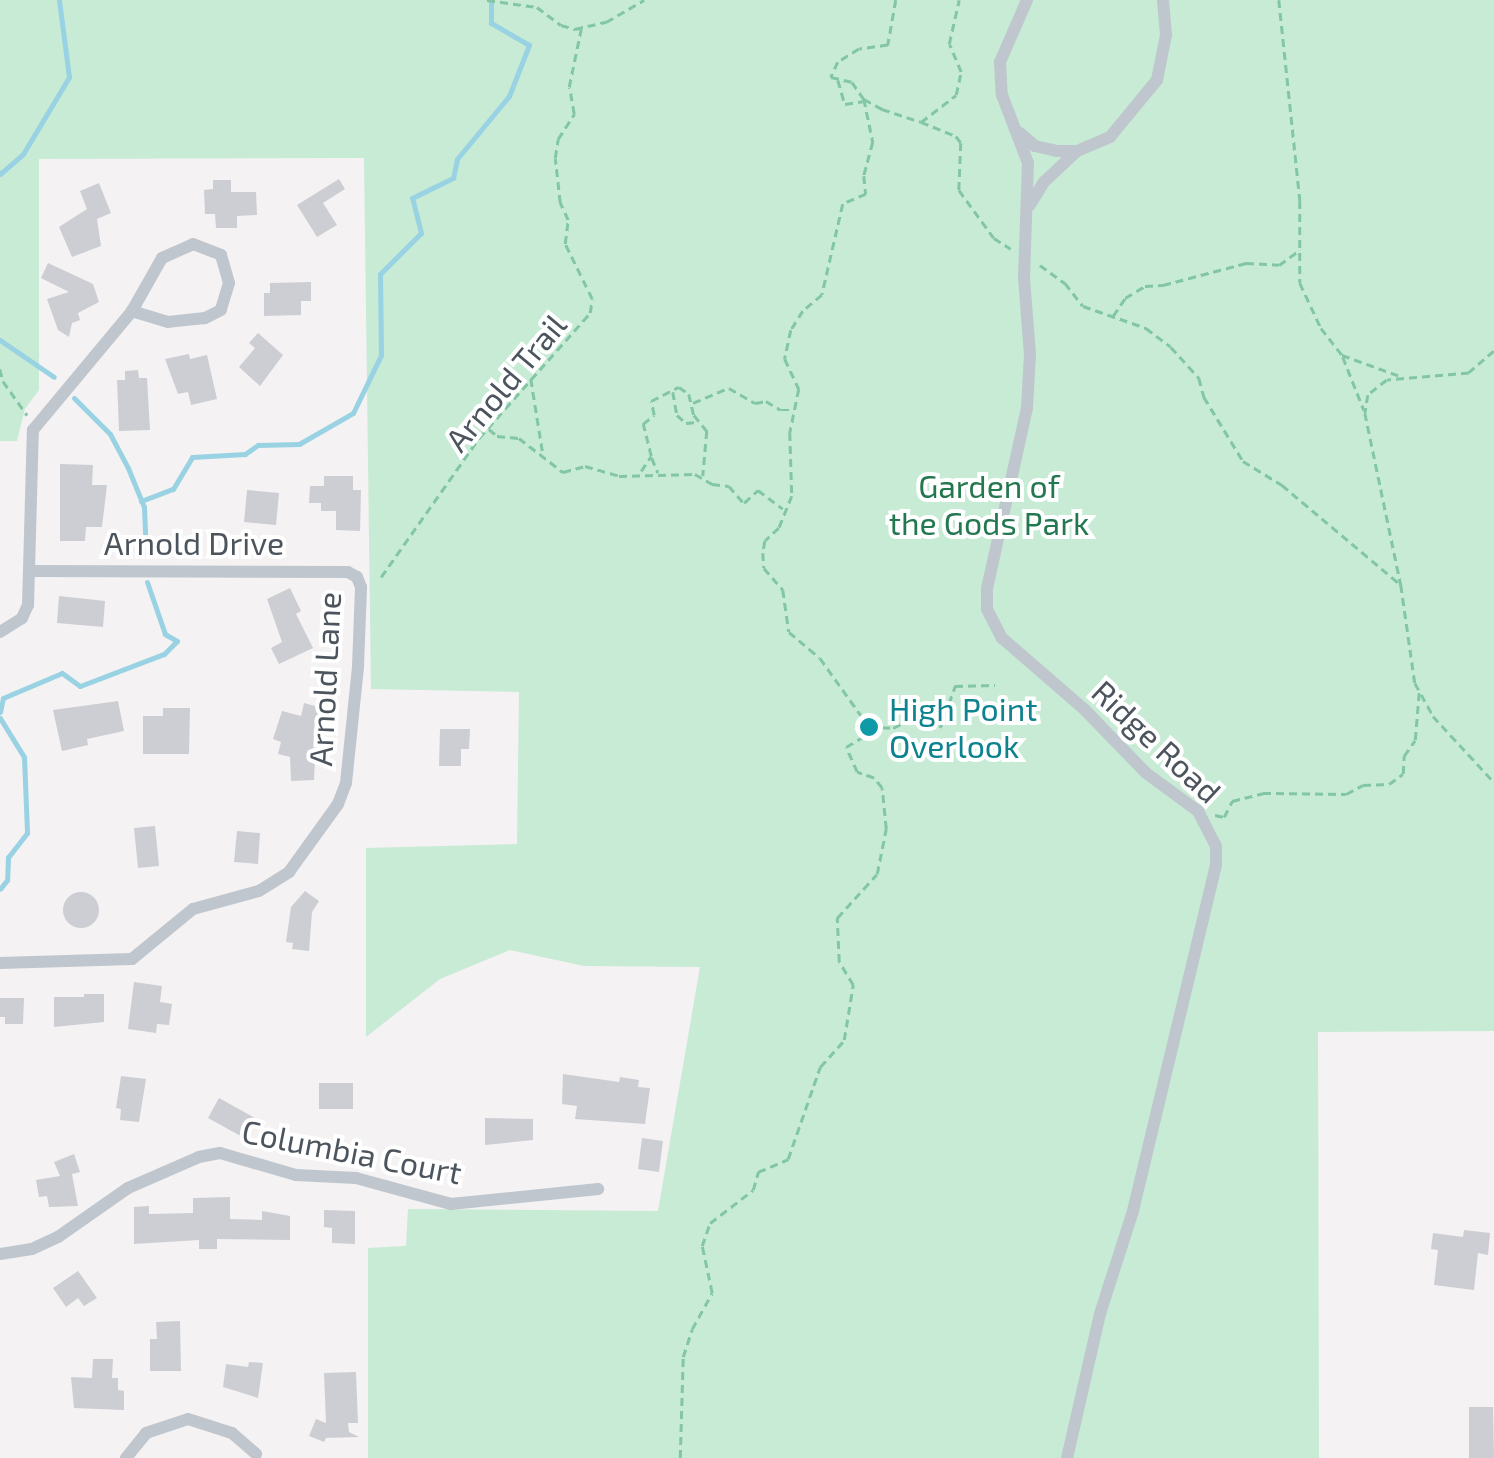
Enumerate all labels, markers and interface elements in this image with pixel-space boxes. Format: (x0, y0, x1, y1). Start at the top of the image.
street label: Arnold Trail (436, 305, 574, 459)
park label: Garden of the Gods Park (889, 467, 1089, 542)
street label: Arnold Drive (104, 523, 284, 561)
street label: Arnold Lane (300, 591, 348, 767)
street label: Ridge Road (1085, 672, 1229, 810)
place label: High Point Overlook (889, 690, 1037, 765)
marker: High Point Overlook (858, 716, 880, 738)
street label: Columbia Court (239, 1111, 465, 1191)

